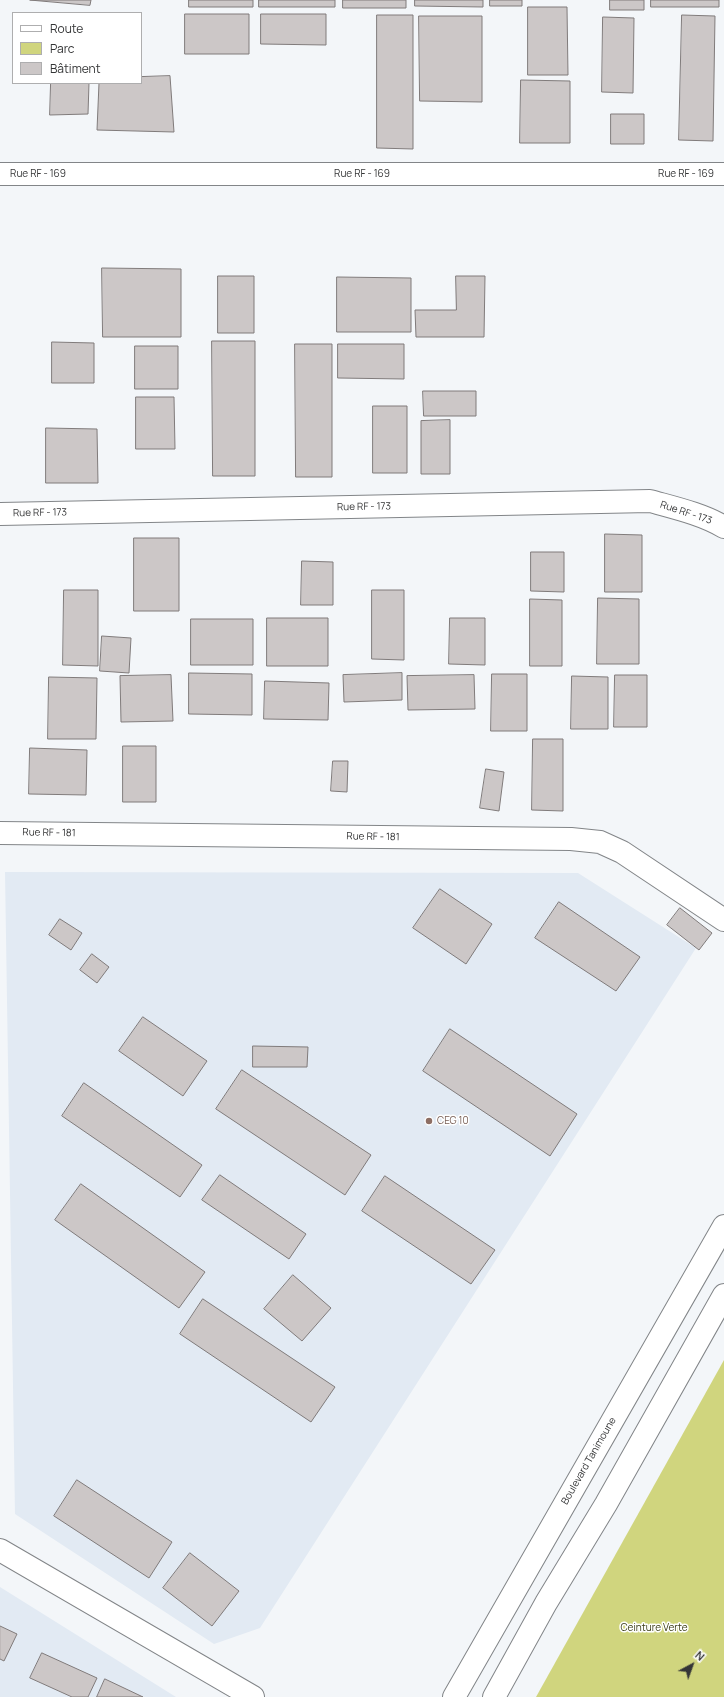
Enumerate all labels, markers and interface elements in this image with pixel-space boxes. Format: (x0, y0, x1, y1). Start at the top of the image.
legend (12, 12, 142, 84)
text: Route (50, 20, 83, 37)
text: Parc (50, 40, 74, 57)
text: Bâtiment (50, 60, 101, 77)
street label: Rue RF - 169 (10, 168, 66, 180)
street label: Rue RF - 169 (334, 168, 390, 180)
street label: Rue RF - 169 (658, 168, 714, 180)
street label: Rue RF - 173 (658, 499, 714, 527)
street label: Rue RF - 173 (337, 501, 391, 513)
street label: Rue RF - 173 (13, 507, 67, 519)
street label: Rue RF - 181 (22, 827, 76, 839)
street label: Rue RF - 181 (346, 831, 400, 843)
place label: CEG 10 (437, 1115, 469, 1127)
marker: CEG 10 (424, 1116, 434, 1126)
street label: Boulevard Tanimoune (559, 1415, 619, 1507)
park label: Ceinture Verte (620, 1622, 688, 1634)
north arrow (672, 1645, 712, 1685)
text: N (692, 1647, 708, 1664)

